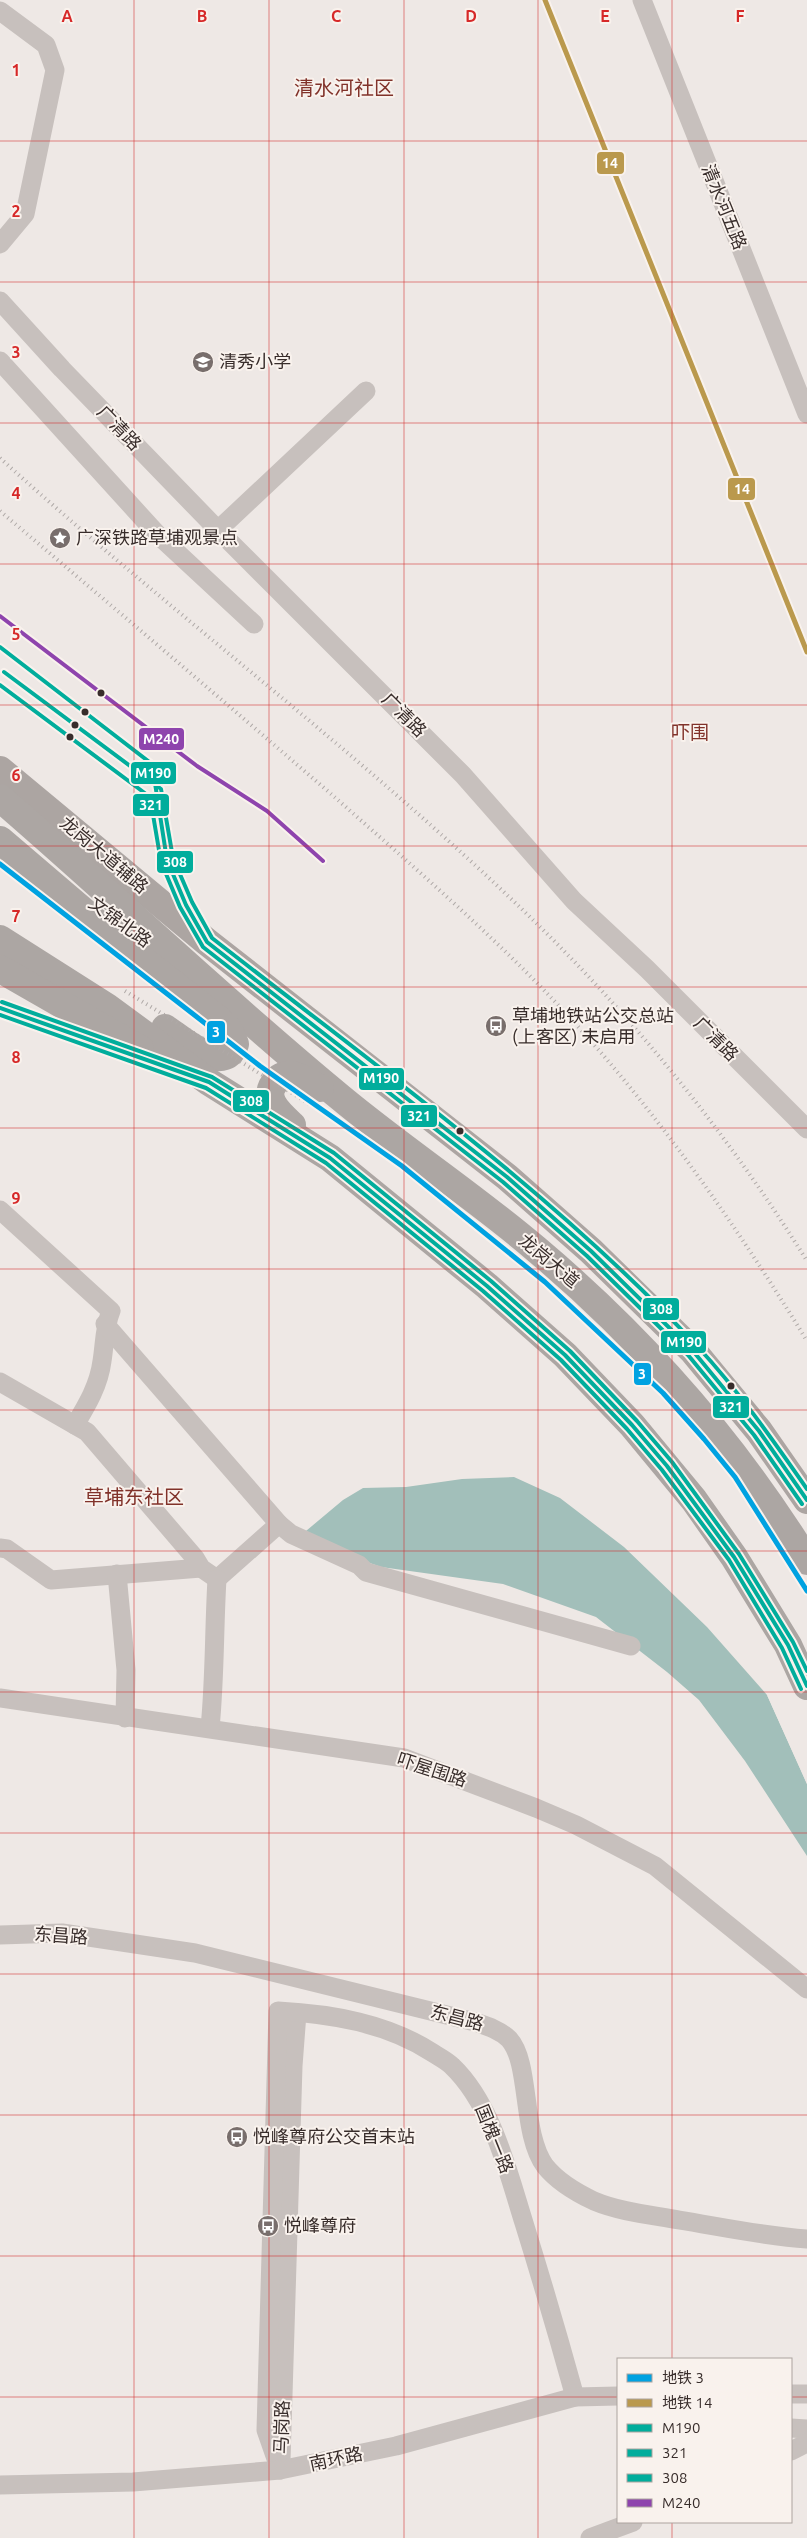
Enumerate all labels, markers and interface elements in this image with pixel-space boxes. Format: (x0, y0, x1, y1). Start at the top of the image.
text: A (61, 7, 73, 25)
text: B (197, 7, 207, 25)
text: C (331, 7, 341, 25)
text: D (465, 7, 477, 25)
text: E (600, 7, 610, 25)
text: F (736, 7, 745, 25)
text: 1 (11, 61, 21, 79)
district label: 清水河社区 (294, 76, 394, 99)
line badge: 14 (596, 151, 625, 175)
text: 14 (602, 155, 618, 171)
street label: 清水河五路 (699, 161, 751, 252)
text: 2 (11, 202, 21, 220)
text: 3 (11, 343, 21, 361)
school or university icon: 清秀小学 (191, 350, 215, 374)
place label: 清秀小学 (219, 351, 291, 371)
street label: 广清路 (94, 401, 146, 454)
line badge: 14 (727, 477, 756, 501)
text: 14 (734, 481, 750, 497)
text: 4 (11, 484, 21, 502)
place icon: 广深铁路草埔观景点 (48, 526, 72, 550)
place label: 广深铁路草埔观景点 (76, 527, 238, 547)
text: 5 (11, 625, 21, 643)
unlabelled marker (96, 688, 106, 698)
street label: 广清路 (379, 688, 431, 740)
unlabelled marker (80, 707, 90, 717)
unlabelled marker (70, 720, 80, 730)
district label: 吓围 (671, 721, 709, 743)
line badge: M240 (138, 727, 185, 751)
text: M240 (143, 731, 179, 747)
unlabelled marker (65, 732, 75, 742)
line badge: M190 (130, 761, 177, 785)
text: M190 (135, 765, 171, 781)
text: 6 (11, 766, 21, 784)
line badge: 321 (132, 793, 170, 817)
text: 321 (139, 797, 163, 813)
street label: 龙岗大道辅路 (57, 812, 152, 897)
line badge: 308 (156, 850, 194, 874)
text: 308 (163, 854, 187, 870)
street label: 文锦北路 (86, 892, 156, 950)
text: 7 (11, 907, 21, 925)
place label: 草埔地铁站公交总站 (上客区) 未启用 (512, 1005, 674, 1047)
street label: 广清路 (691, 1012, 743, 1064)
bus stop icon: 草埔地铁站公交总站 (上客区) 未启用 (484, 1014, 508, 1038)
line badge: 3 (206, 1020, 226, 1044)
text: 3 (212, 1024, 220, 1040)
text: 8 (11, 1048, 21, 1066)
line badge: M190 (358, 1067, 405, 1091)
text: M190 (363, 1070, 399, 1086)
line badge: 308 (232, 1089, 270, 1113)
text: 308 (239, 1093, 263, 1109)
line badge: 321 (400, 1104, 438, 1128)
text: 321 (407, 1108, 431, 1124)
unlabelled marker (455, 1126, 465, 1136)
text: 9 (11, 1189, 21, 1207)
street label: 龙岗大道 (516, 1229, 584, 1291)
line badge: 308 (642, 1297, 680, 1321)
text: 308 (649, 1301, 673, 1317)
line badge: M190 (660, 1330, 707, 1354)
text: M190 (666, 1334, 702, 1350)
line badge: 3 (633, 1362, 652, 1386)
text: 3 (638, 1366, 646, 1382)
unlabelled marker (726, 1381, 736, 1391)
line badge: 321 (712, 1395, 750, 1419)
text: 321 (719, 1399, 743, 1415)
district label: 草埔东社区 (84, 1485, 184, 1508)
street label: 吓屋围路 (395, 1748, 470, 1790)
street label: 东昌路 (33, 1923, 89, 1947)
street label: 东昌路 (429, 2000, 486, 2034)
street label: 国槐一路 (472, 2102, 518, 2176)
bus stop icon: 悦峰尊府公交首末站 (225, 2125, 249, 2149)
place label: 悦峰尊府公交首末站 (253, 2126, 415, 2146)
bus stop icon: 悦峰尊府 (256, 2214, 280, 2238)
place label: 悦峰尊府 (284, 2215, 356, 2235)
legend (617, 2358, 792, 2523)
text: 地铁 3 (662, 2369, 704, 2386)
text: 地铁 14 (662, 2394, 712, 2411)
street label: 马岗路 (270, 2400, 292, 2454)
text: M190 (662, 2419, 700, 2436)
street label: 南环路 (307, 2443, 364, 2473)
text: 321 (662, 2444, 687, 2461)
text: 308 (662, 2469, 687, 2486)
text: M240 (662, 2494, 700, 2511)

